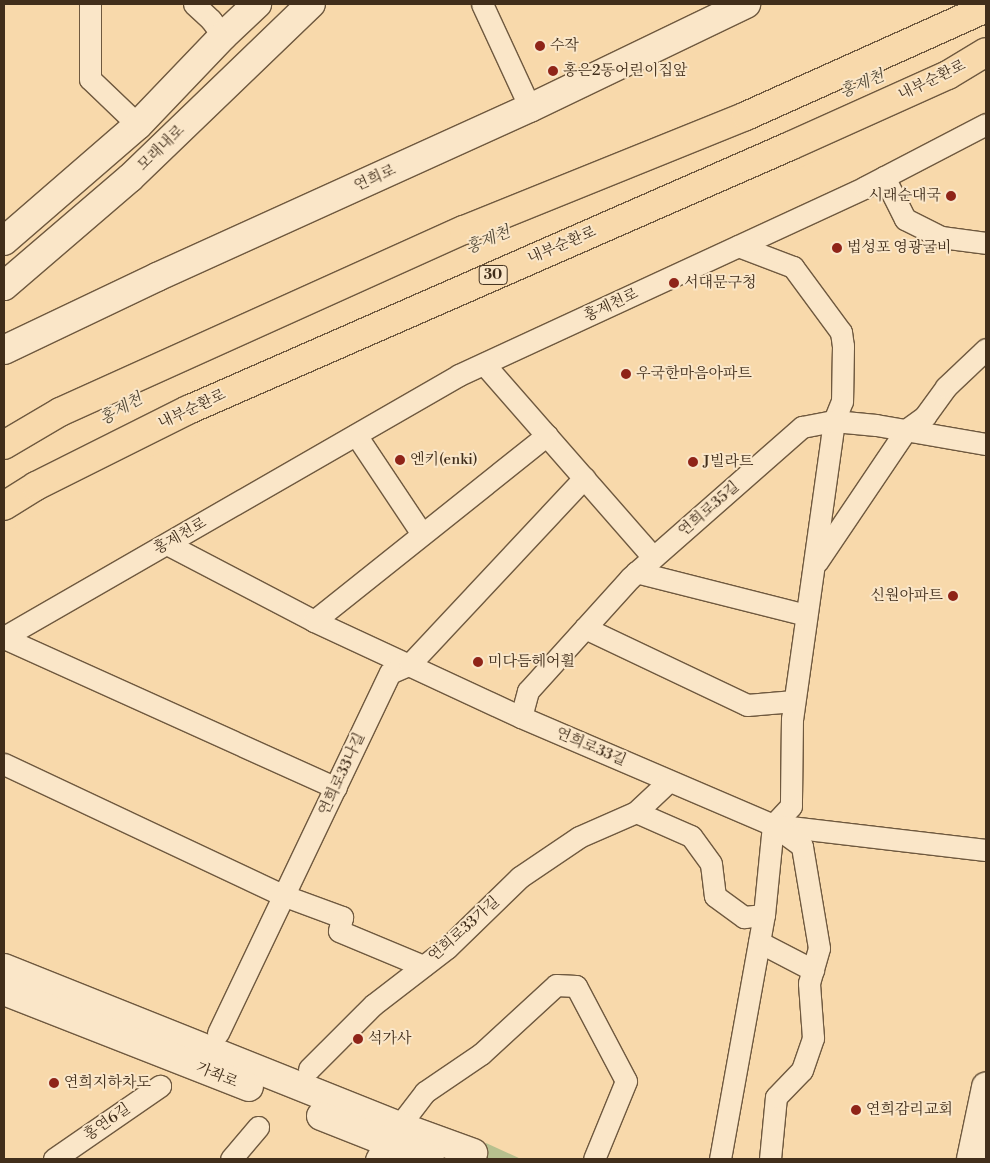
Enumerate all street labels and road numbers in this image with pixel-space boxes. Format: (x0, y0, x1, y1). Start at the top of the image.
street label: 내부순환로 (895, 56, 969, 104)
street label: 모래내로 (134, 121, 188, 175)
street label: 연희로 (351, 161, 399, 195)
street label: 내부순환로 (525, 223, 599, 267)
road number: 30 (478, 264, 508, 286)
street label: 홍제천로 (581, 285, 641, 325)
street label: 내부순환로 (155, 386, 229, 432)
street label: 연희로35길 (675, 478, 743, 540)
street label: 홍제천로 (150, 514, 210, 558)
street label: 연희로33길 (553, 724, 629, 770)
street label: 연희로33나길 (315, 730, 369, 818)
street label: 연희로33가길 (425, 893, 503, 965)
street label: 가좌로 (193, 1059, 241, 1091)
street label: 홍연6길 (80, 1100, 134, 1144)

